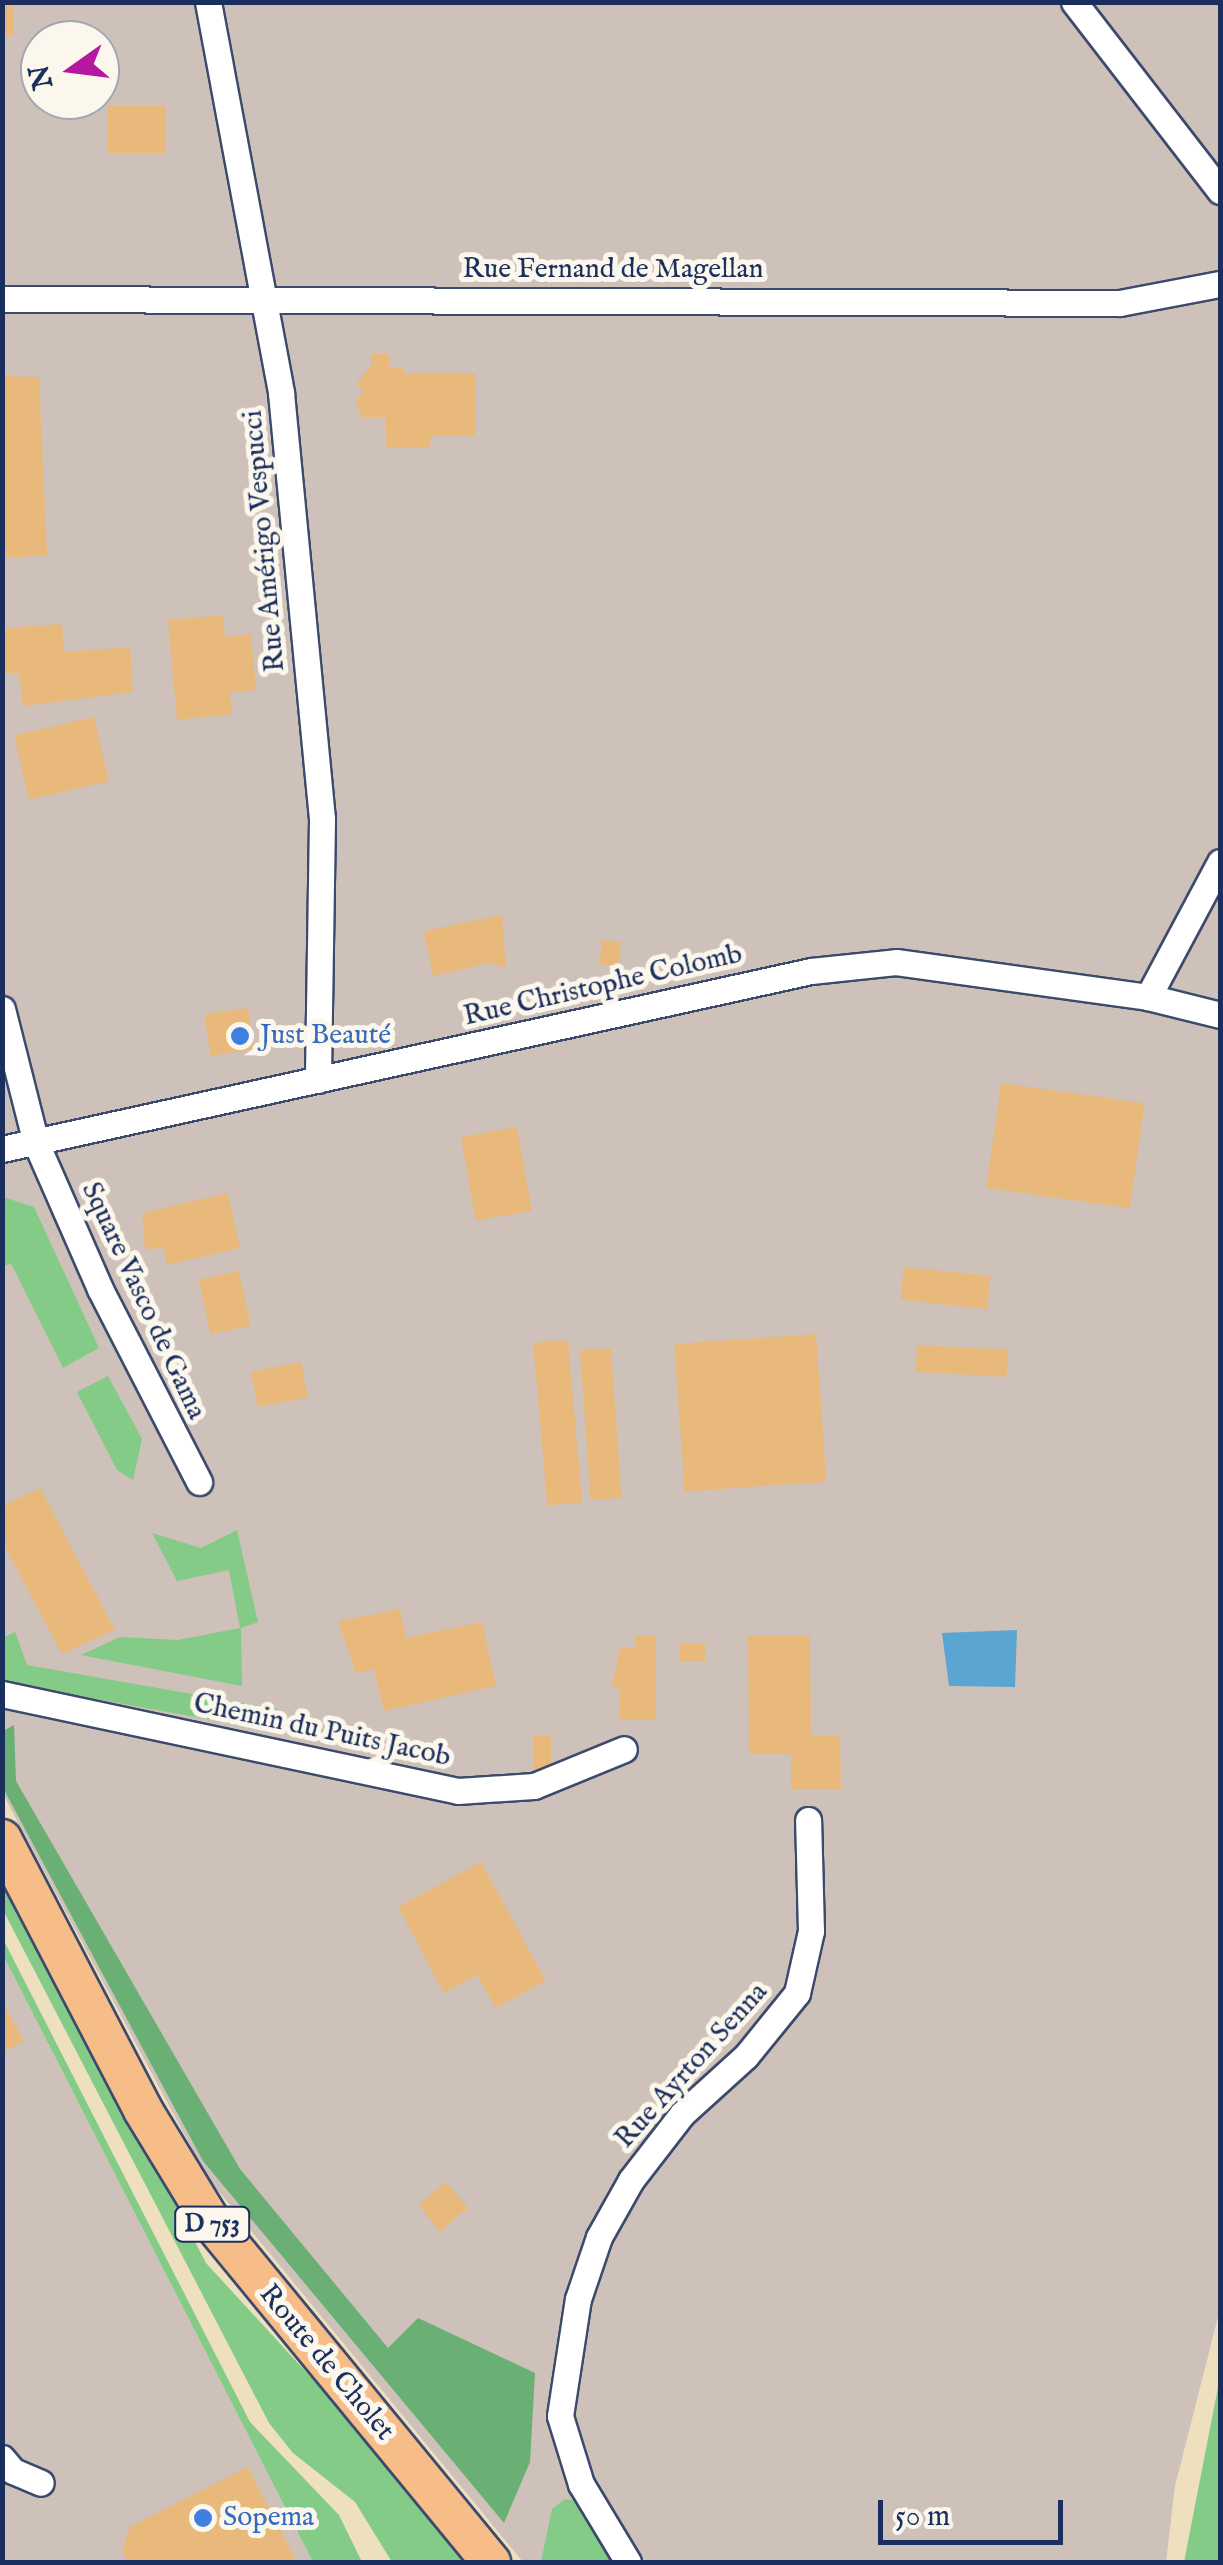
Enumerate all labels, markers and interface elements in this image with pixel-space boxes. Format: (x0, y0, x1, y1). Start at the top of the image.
north arrow (20, 20, 120, 120)
text: N (22, 61, 62, 93)
street label: Rue Fernand de Magellan (462, 253, 764, 287)
street label: Rue Amérigo Vespucci (237, 409, 293, 673)
street label: Rue Christophe Colomb (461, 938, 745, 1034)
place label: Just Beauté (260, 1019, 391, 1053)
marker: Just Beauté (229, 1025, 251, 1047)
street label: Square Vasco de Gama (73, 1177, 213, 1425)
street label: Chemin du Puits Jacob (190, 1687, 454, 1775)
street label: Rue Ayrton Senna (609, 1976, 775, 2156)
road number: D 753 (172, 2204, 252, 2244)
street label: Route de Cholet (251, 2278, 401, 2448)
scale bar (883, 2480, 1068, 2542)
text: 50 m (895, 2498, 950, 2536)
place label: Sopema (223, 2501, 314, 2535)
marker: Sopema (192, 2507, 214, 2529)

